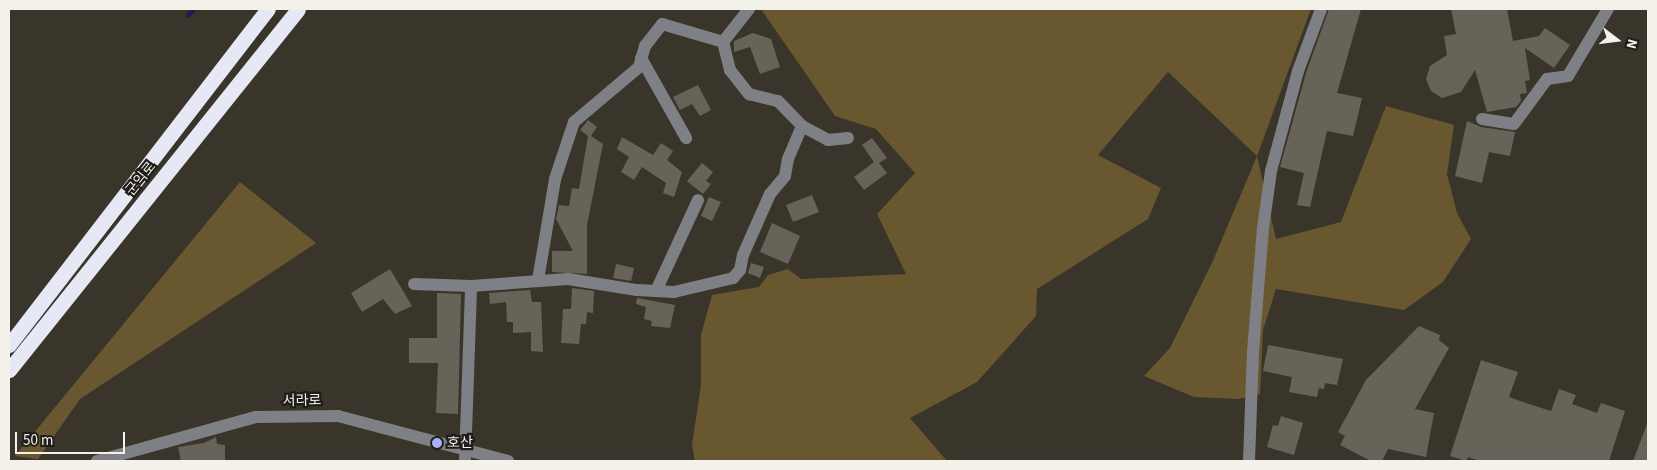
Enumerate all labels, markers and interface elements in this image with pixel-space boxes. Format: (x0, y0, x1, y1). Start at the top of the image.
north arrow (1592, 15, 1642, 65)
text: N (1621, 37, 1642, 51)
street label: 군익로 (122, 159, 160, 199)
street label: 서라로 (283, 392, 321, 410)
scale bar (18, 422, 128, 454)
text: 50 m (23, 430, 53, 451)
place label: 호산 (447, 435, 473, 451)
marker: 호산 (431, 437, 443, 449)

